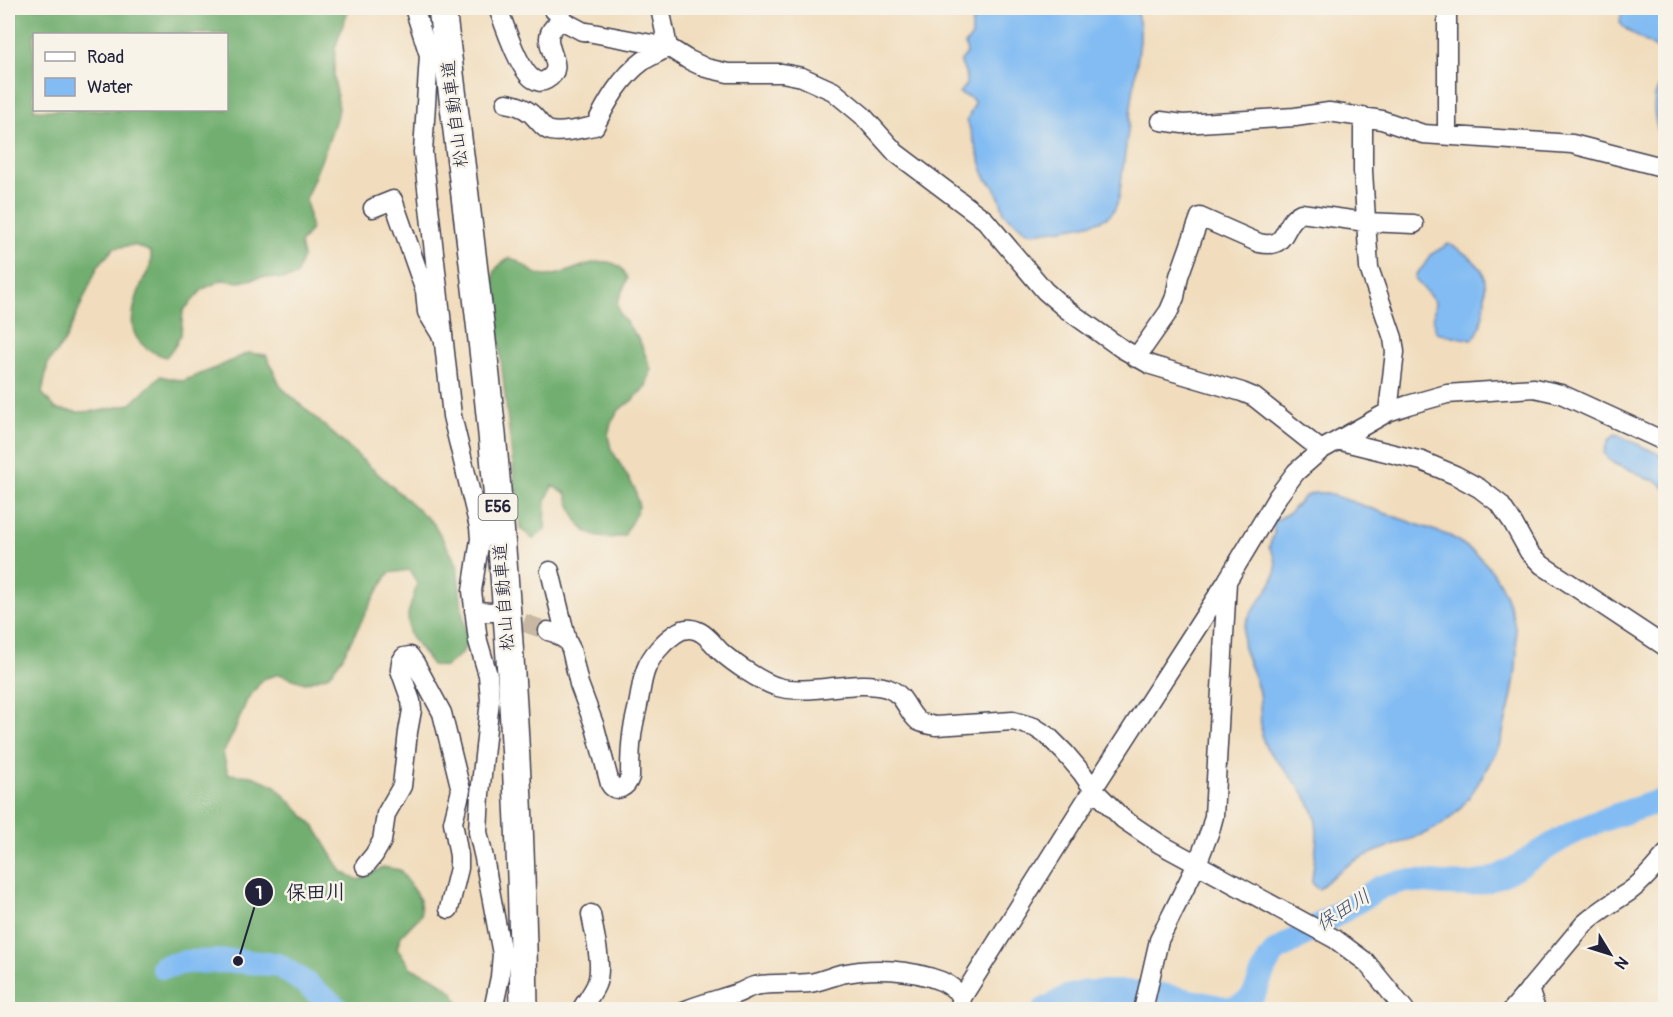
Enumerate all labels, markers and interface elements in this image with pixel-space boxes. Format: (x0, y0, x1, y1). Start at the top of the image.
legend (33, 33, 228, 111)
text: Road (87, 46, 124, 69)
street label: 松山自動車道 (437, 59, 473, 169)
text: Water (87, 76, 133, 99)
road number: E56 (478, 494, 518, 520)
street label: 松山自動車道 (489, 542, 519, 652)
callout: 保田川 (244, 873, 358, 911)
text: 保田川 (286, 880, 346, 905)
text: 1 (255, 882, 263, 905)
water label: 保田川 (1311, 884, 1375, 936)
north arrow (1580, 924, 1640, 984)
text: N (1610, 952, 1632, 973)

